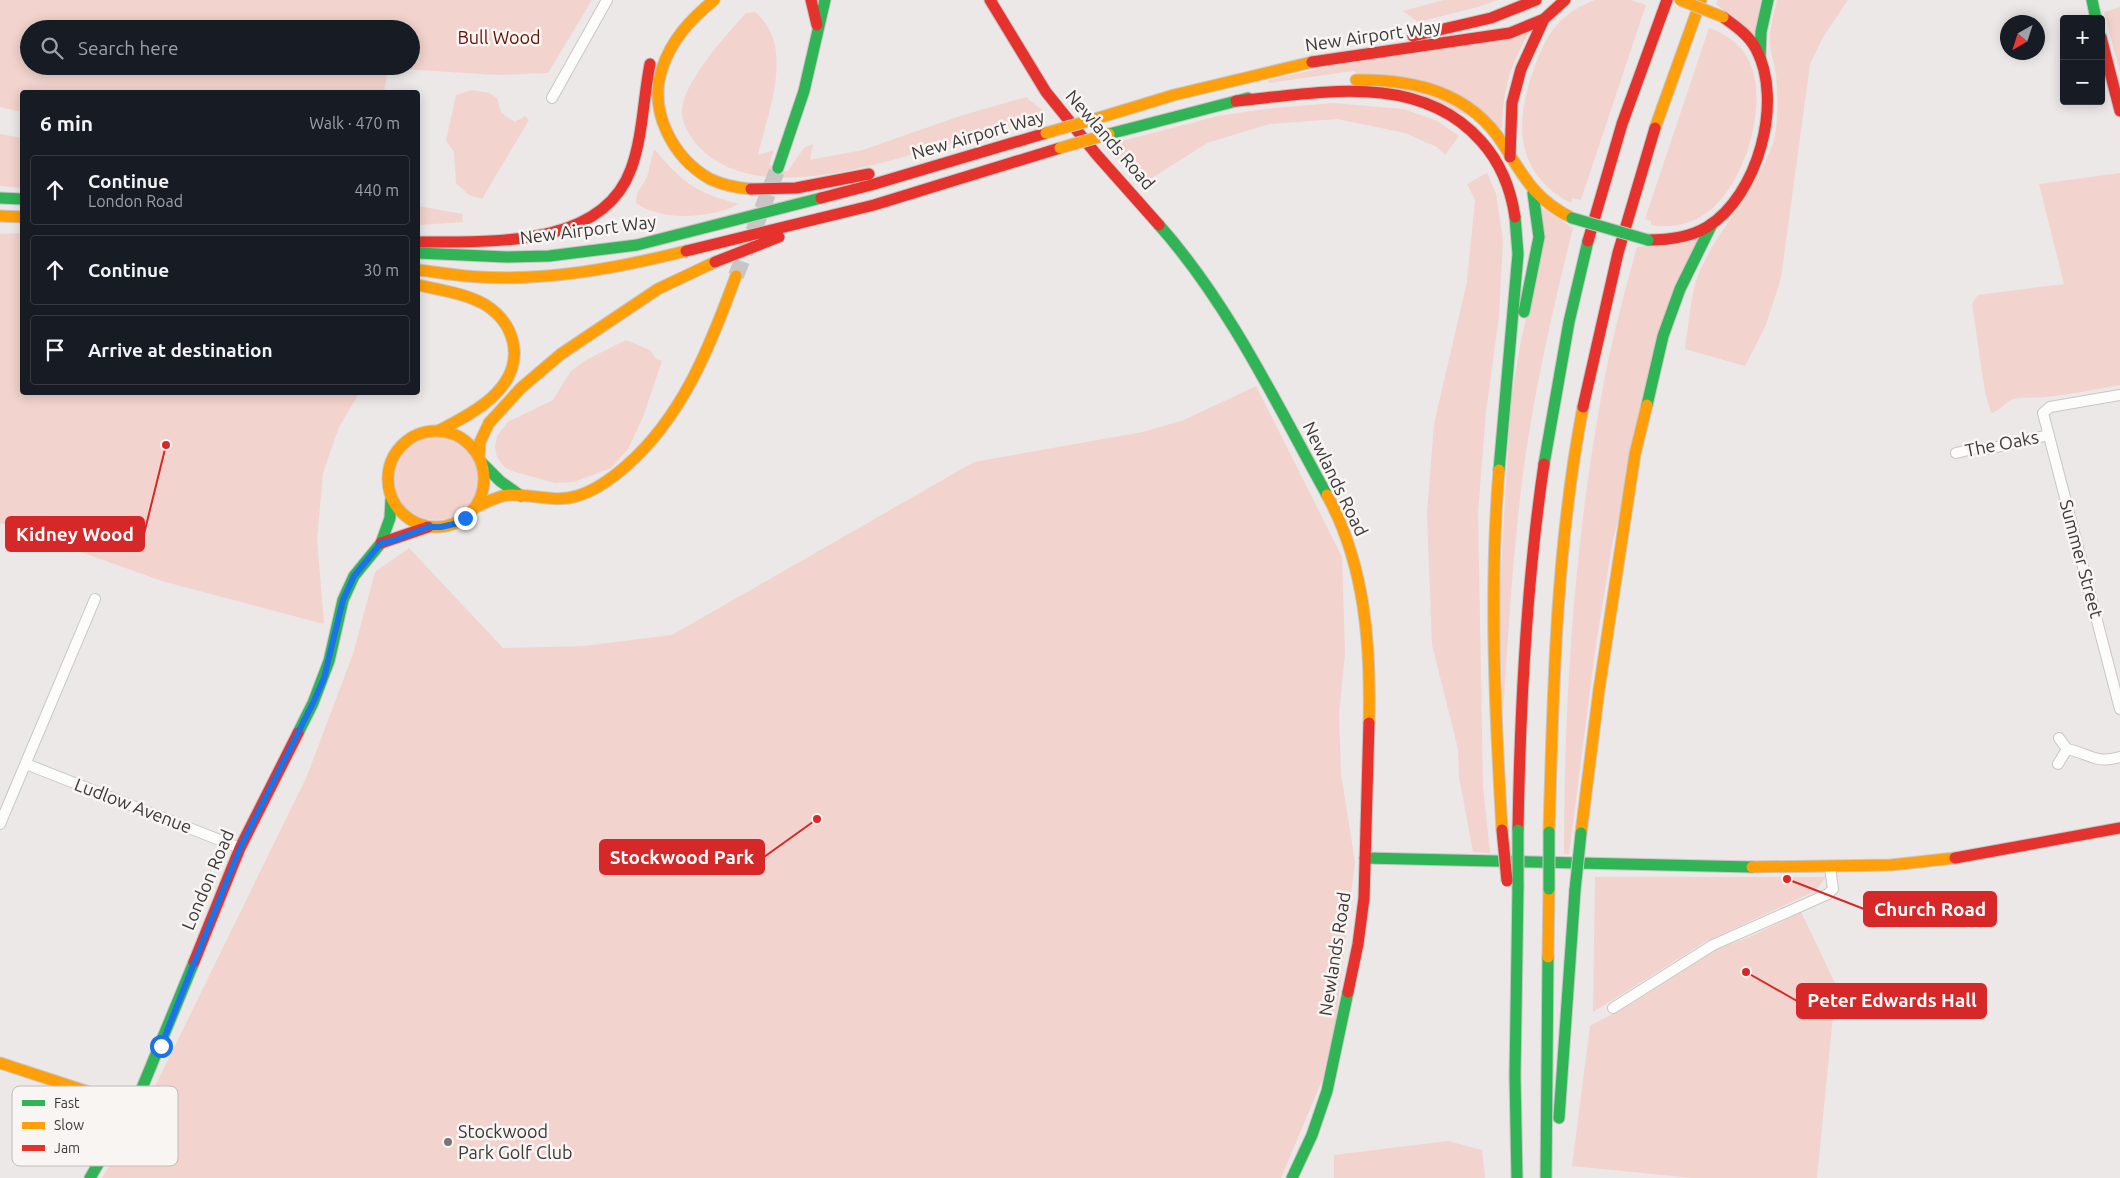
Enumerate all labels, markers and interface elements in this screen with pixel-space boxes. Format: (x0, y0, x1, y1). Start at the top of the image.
north arrow (2000, 15, 2045, 60)
map controls (2060, 15, 2105, 105)
button: + (2060, 15, 2105, 60)
street label: New Airport Way (1304, 16, 1442, 54)
search box (20, 20, 420, 75)
park label: Bull Wood (457, 27, 541, 47)
icon: search (38, 34, 66, 62)
text: Search here (78, 37, 178, 59)
button: − (2060, 60, 2105, 105)
street label: Newlands Road (1062, 86, 1159, 193)
street label: New Airport Way (909, 105, 1047, 163)
text: 6 min (40, 111, 93, 135)
text: Walk · 470 m (309, 114, 400, 132)
text: Continue (88, 170, 169, 192)
icon: ahead (41, 176, 69, 204)
text: 440 m (354, 181, 399, 199)
text: London Road (88, 192, 183, 210)
street label: New Airport Way (519, 211, 657, 247)
icon: ahead (41, 256, 69, 284)
text: Continue (88, 259, 169, 281)
text: 30 m (363, 261, 399, 279)
icon: arrive (41, 336, 69, 364)
text: Arrive at destination (88, 339, 273, 361)
street label: Newlands Road (1300, 418, 1372, 539)
street label: The Oaks (1963, 426, 2040, 460)
street label: Summer Street (2057, 497, 2107, 620)
route end (454, 507, 477, 530)
callout: Kidney Wood (6, 517, 144, 551)
text: Kidney Wood (16, 523, 134, 545)
street label: Ludlow Avenue (72, 774, 195, 837)
street label: London Road (177, 826, 237, 933)
callout: Stockwood Park (600, 840, 764, 874)
text: Stockwood Park (610, 846, 755, 868)
street label: Newlands Road (1314, 891, 1354, 1017)
callout: Church Road (1864, 892, 1996, 926)
text: Church Road (1874, 898, 1986, 920)
callout: Peter Edwards Hall (1797, 984, 1986, 1018)
text: Peter Edwards Hall (1807, 989, 1977, 1011)
route start (150, 1035, 173, 1058)
legend (12, 1086, 178, 1166)
text: Fast (54, 1095, 80, 1111)
text: Slow (54, 1117, 84, 1133)
place label: Stockwood Park Golf Club (458, 1121, 573, 1162)
marker: Stockwood Park Golf Club (442, 1136, 454, 1148)
text: Jam (54, 1140, 80, 1156)

